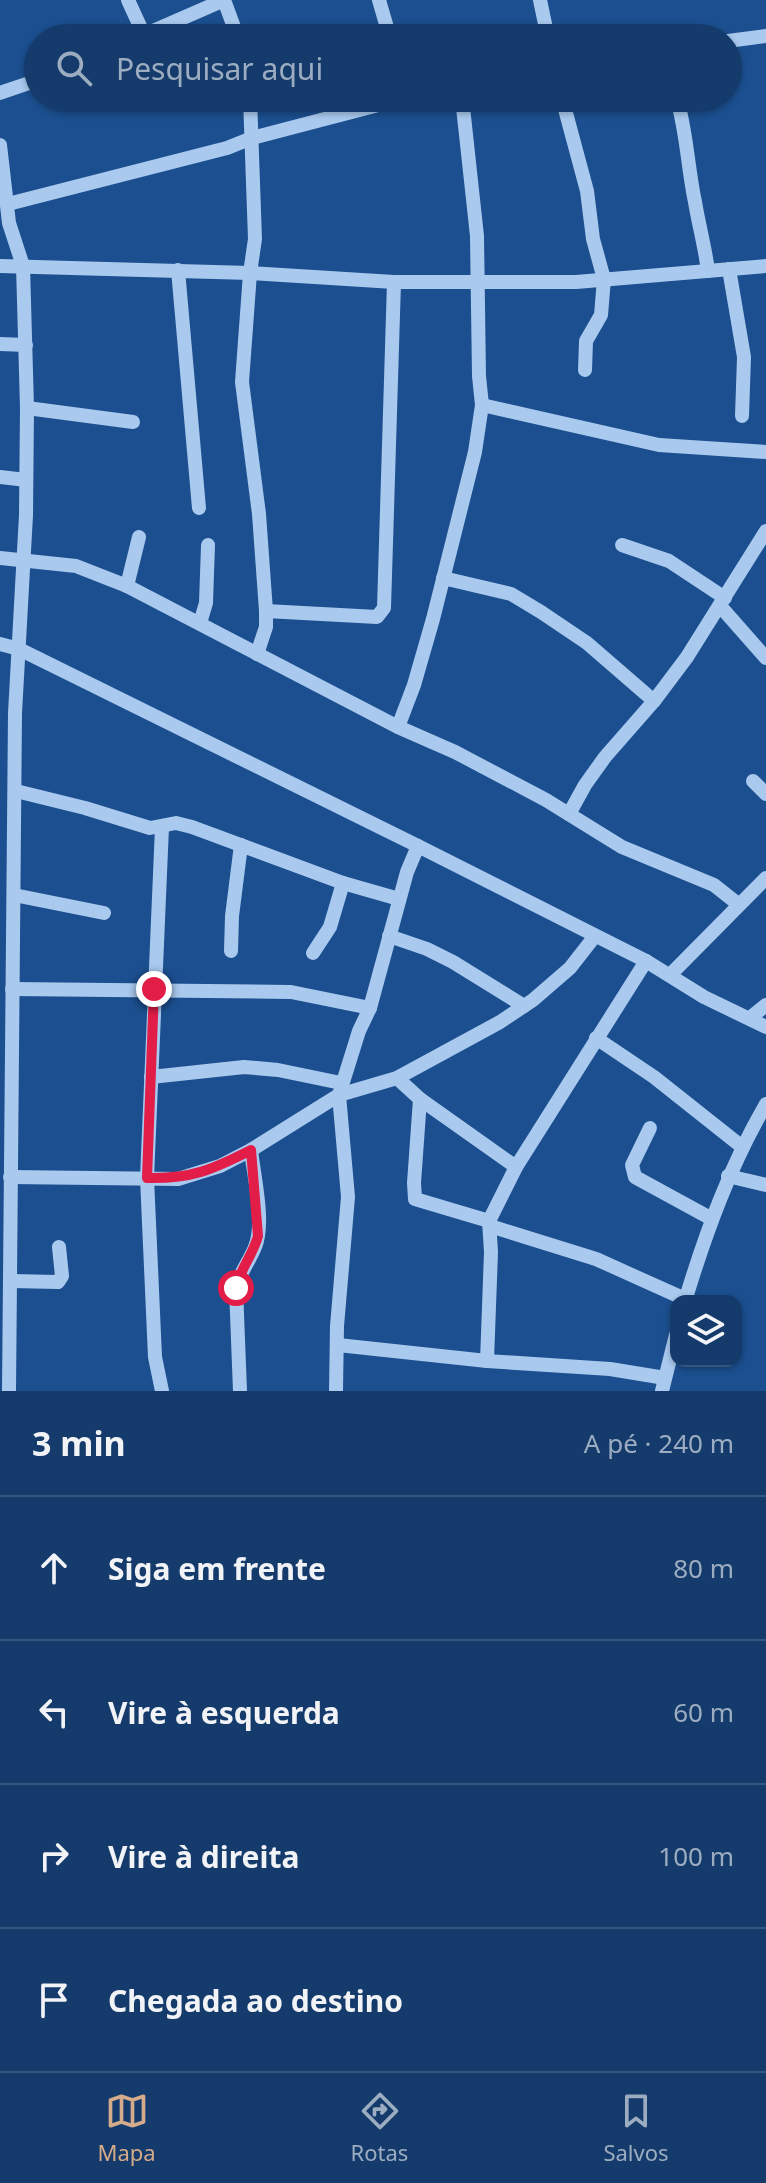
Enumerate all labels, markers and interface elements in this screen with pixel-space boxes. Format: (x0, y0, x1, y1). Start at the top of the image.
search box (24, 24, 742, 112)
icon: search (52, 46, 96, 90)
text: Pesquisar aqui (116, 48, 323, 89)
route end (136, 971, 172, 1007)
route start (218, 1270, 254, 1306)
map controls (670, 1295, 742, 1367)
button: layers (670, 1295, 742, 1367)
text: 3 min (32, 1420, 126, 1466)
text: A pé · 240 m (584, 1425, 734, 1461)
icon: ahead (32, 1546, 76, 1590)
text: Siga em frente (108, 1548, 326, 1589)
text: 80 m (673, 1550, 734, 1586)
icon: left (32, 1690, 76, 1734)
text: Vire à esquerda (108, 1692, 340, 1733)
text: 60 m (673, 1694, 734, 1730)
icon: right (32, 1834, 76, 1878)
text: Vire à direita (108, 1836, 299, 1877)
text: 100 m (658, 1838, 734, 1874)
icon: arrive (32, 1978, 76, 2022)
text: Chegada ao destino (108, 1980, 403, 2021)
tab: Mapa (97, 2089, 156, 2167)
tab: Rotas (351, 2089, 408, 2167)
tab: Salvos (603, 2089, 669, 2167)

